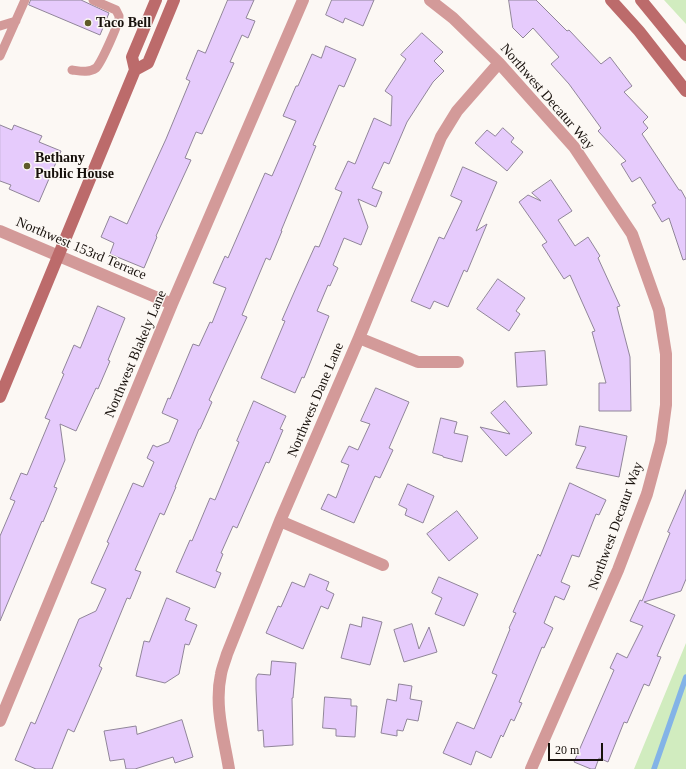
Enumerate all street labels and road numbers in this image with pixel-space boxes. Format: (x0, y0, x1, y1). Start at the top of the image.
street label: Northwest Decatur Way (496, 41, 598, 153)
street label: Northwest 153rd Terrace (13, 214, 149, 284)
street label: Northwest Blakely Lane (102, 288, 170, 420)
street label: Northwest Dane Lane (284, 340, 348, 460)
street label: Northwest Decatur Way (585, 460, 647, 592)

